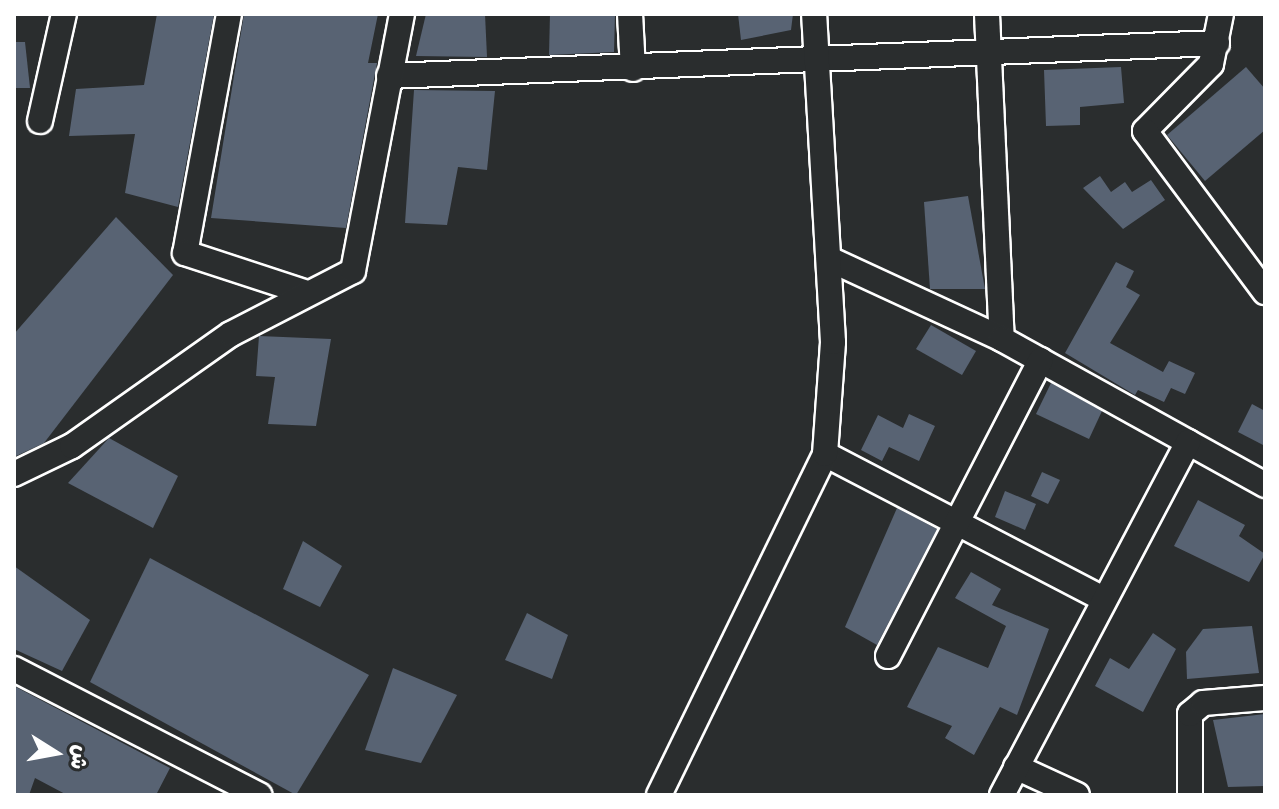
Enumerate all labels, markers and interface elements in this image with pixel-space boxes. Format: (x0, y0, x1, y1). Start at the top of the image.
north arrow (16, 713, 96, 793)
text: ش (59, 742, 102, 773)

